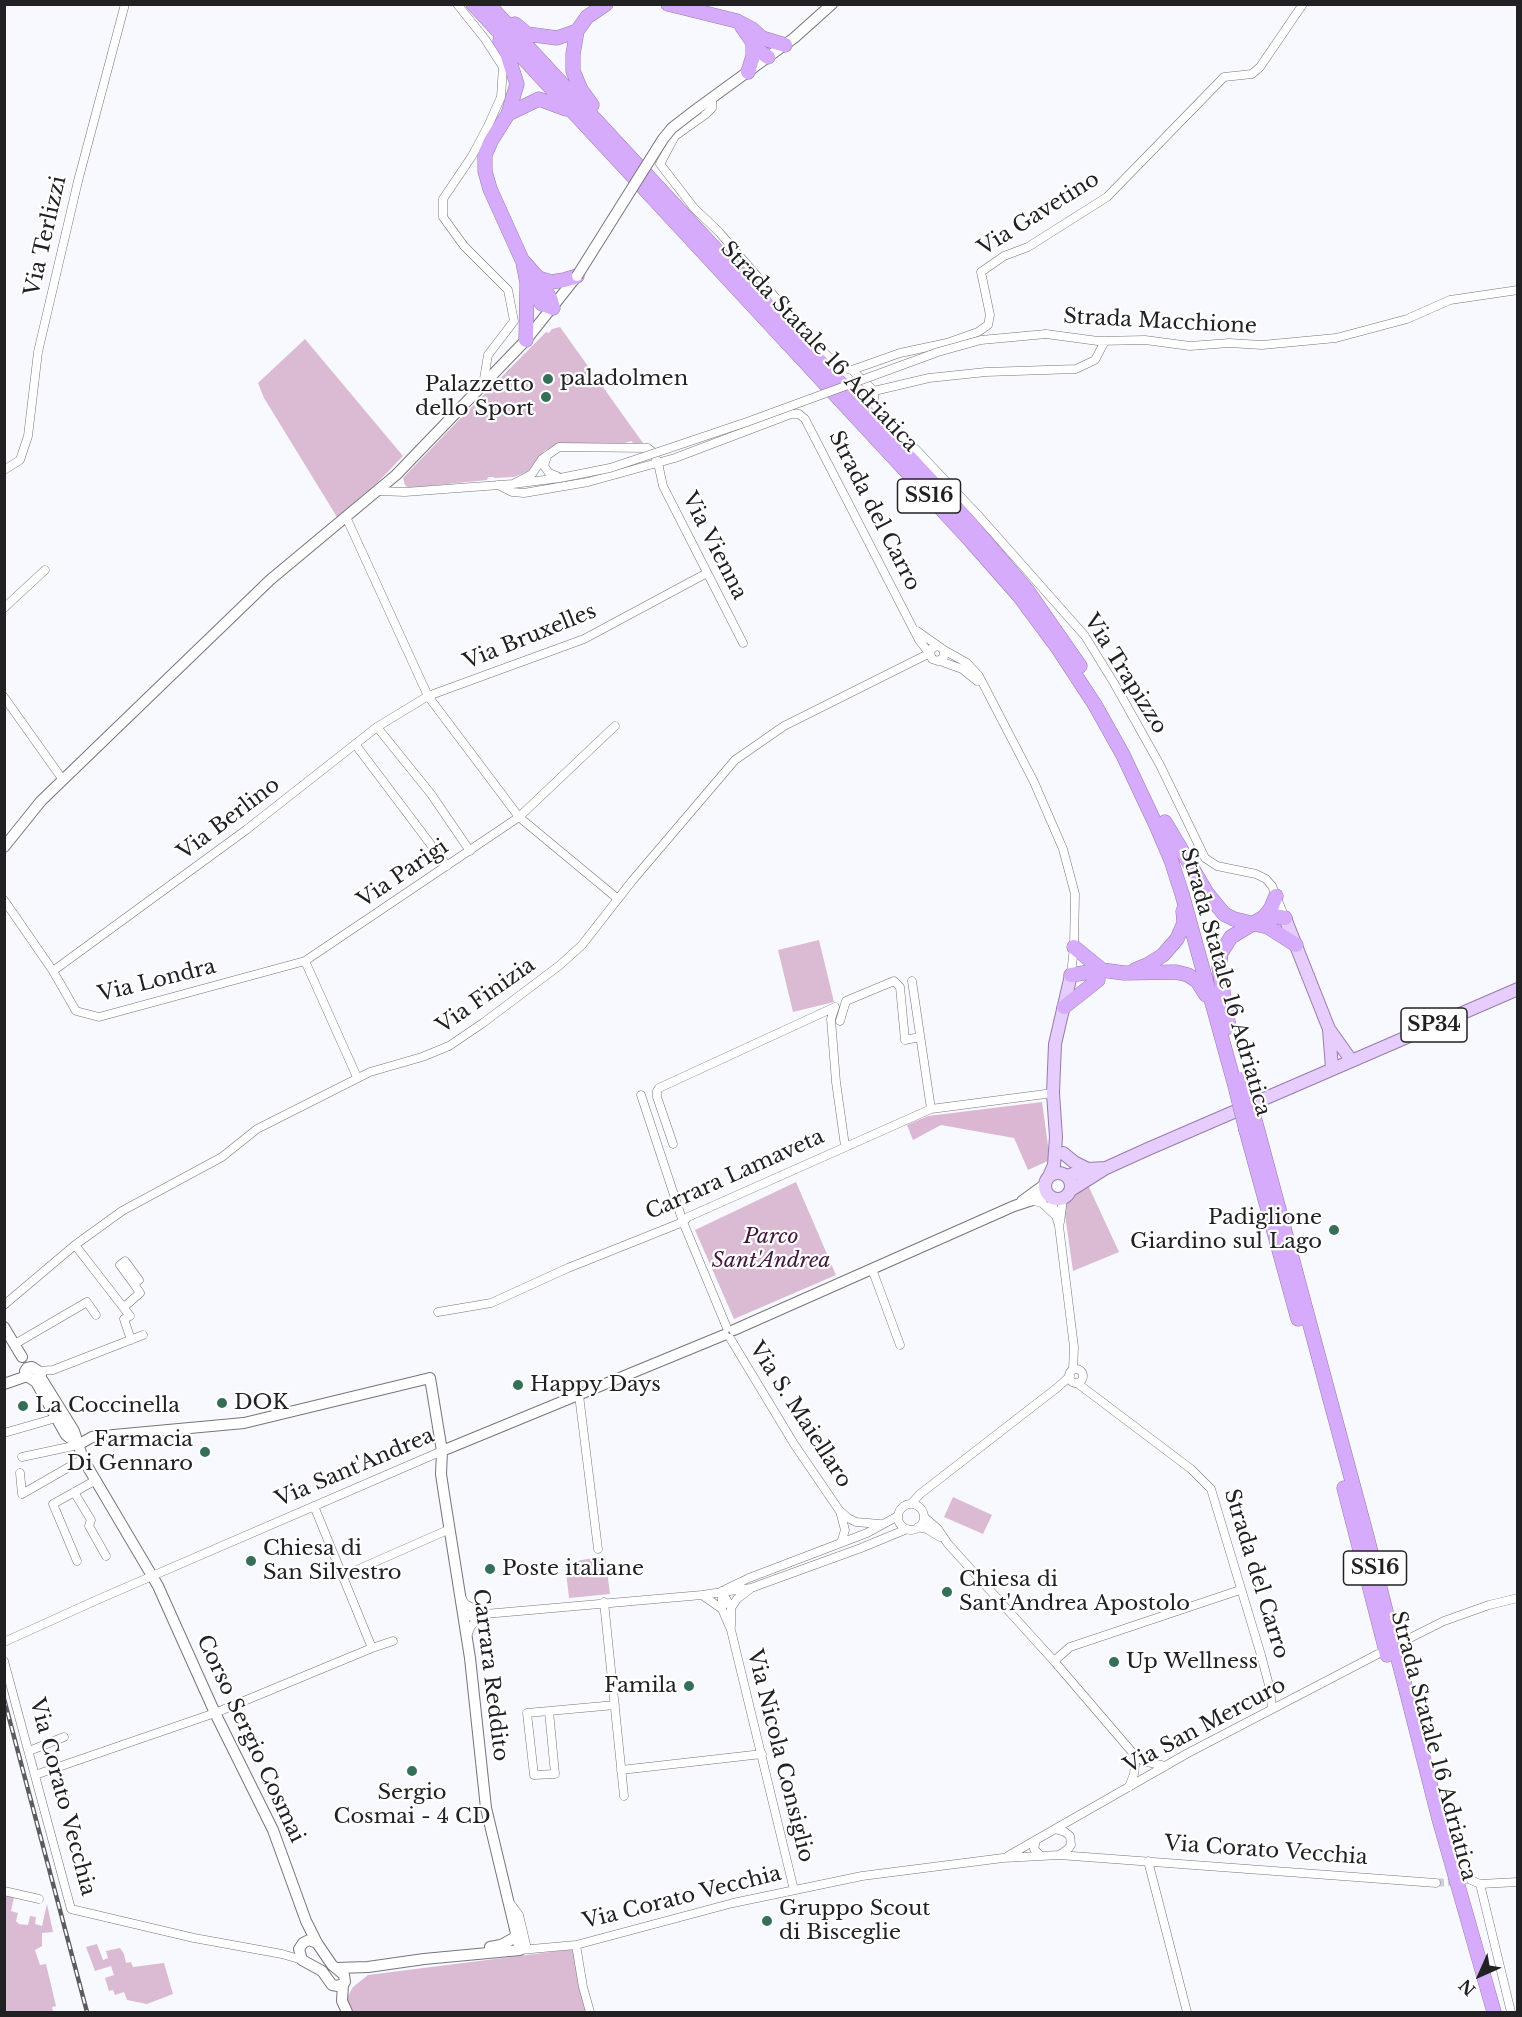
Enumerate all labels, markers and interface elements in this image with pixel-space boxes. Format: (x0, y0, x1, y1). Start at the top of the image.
street label: Via Gavetino (974, 167, 1104, 261)
street label: Via Terlizzi (20, 174, 72, 298)
street label: Strada Statale 16 Adriatica (715, 237, 923, 457)
street label: Strada Macchione (1063, 304, 1257, 340)
place label: paladolmen (560, 366, 688, 392)
place label: Palazzetto dello Sport (415, 372, 534, 422)
marker: paladolmen (541, 372, 555, 386)
marker: Palazzetto dello Sport (539, 390, 553, 404)
street label: Strada del Carro (823, 427, 925, 595)
road number: SS16 (898, 479, 960, 513)
street label: Via Vienna (676, 488, 752, 604)
street label: Via Bruxelles (460, 599, 600, 675)
street label: Via Trapizzo (1078, 609, 1172, 739)
street label: Via Berlino (173, 772, 285, 866)
street label: Via Parigi (353, 835, 453, 913)
street label: Strada Statale 16 Adriatica (1175, 845, 1275, 1119)
street label: Via Finizia (432, 953, 540, 1039)
street label: Via Londra (96, 954, 218, 1008)
road number: SP34 (1401, 1008, 1467, 1042)
street label: Carrara Lamaveta (642, 1124, 828, 1226)
place label: Padiglione Giardino sul Lago (1130, 1205, 1322, 1255)
marker: Padiglione Giardino sul Lago (1327, 1223, 1341, 1237)
park label: Parco Sant'Andrea (712, 1224, 830, 1274)
street label: Via S. Maiellaro (743, 1337, 857, 1493)
place label: Happy Days (530, 1372, 661, 1398)
marker: Happy Days (511, 1378, 525, 1392)
place label: DOK (234, 1390, 289, 1416)
place label: La Coccinella (35, 1393, 180, 1419)
marker: DOK (215, 1396, 229, 1410)
marker: La Coccinella (16, 1399, 30, 1413)
street label: Via Sant'Andrea (272, 1423, 438, 1513)
place label: Farmacia Di Gennaro (67, 1427, 193, 1477)
marker: Farmacia Di Gennaro (198, 1445, 212, 1459)
street label: Strada del Carro (1218, 1486, 1294, 1662)
place label: Chiesa di San Silvestro (263, 1536, 401, 1586)
road number: SS16 (1344, 1551, 1406, 1585)
marker: Chiesa di San Silvestro (244, 1554, 258, 1568)
place label: Poste italiane (502, 1556, 644, 1582)
marker: Poste italiane (483, 1562, 497, 1576)
place label: Chiesa di Sant'Andrea Apostolo (959, 1567, 1190, 1617)
marker: Chiesa di Sant'Andrea Apostolo (940, 1585, 954, 1599)
street label: Carrara Reddito (467, 1587, 513, 1763)
street label: Strada Statale 16 Adriatica (1385, 1608, 1481, 1884)
street label: Corso Sergio Cosmai (191, 1631, 309, 1847)
street label: Via Nicola Consiglio (741, 1647, 819, 1865)
place label: Up Wellness (1126, 1649, 1258, 1675)
marker: Up Wellness (1107, 1655, 1121, 1669)
place label: Famila (604, 1673, 677, 1699)
street label: Via San Mercuro (1120, 1673, 1290, 1779)
marker: Famila (682, 1679, 696, 1693)
street label: Via Corato Vecchia (23, 1695, 101, 1899)
marker: Sergio Cosmai - 4 CD (405, 1764, 419, 1778)
place label: Sergio Cosmai - 4 CD (334, 1780, 490, 1830)
street label: Via Corato Vecchia (1164, 1831, 1368, 1871)
street label: Via Corato Vecchia (580, 1861, 784, 1935)
place label: Gruppo Scout di Bisceglie (779, 1896, 930, 1946)
marker: Gruppo Scout di Bisceglie (760, 1914, 774, 1928)
north arrow (1450, 1945, 1510, 2005)
text: N (1455, 1975, 1480, 2000)

